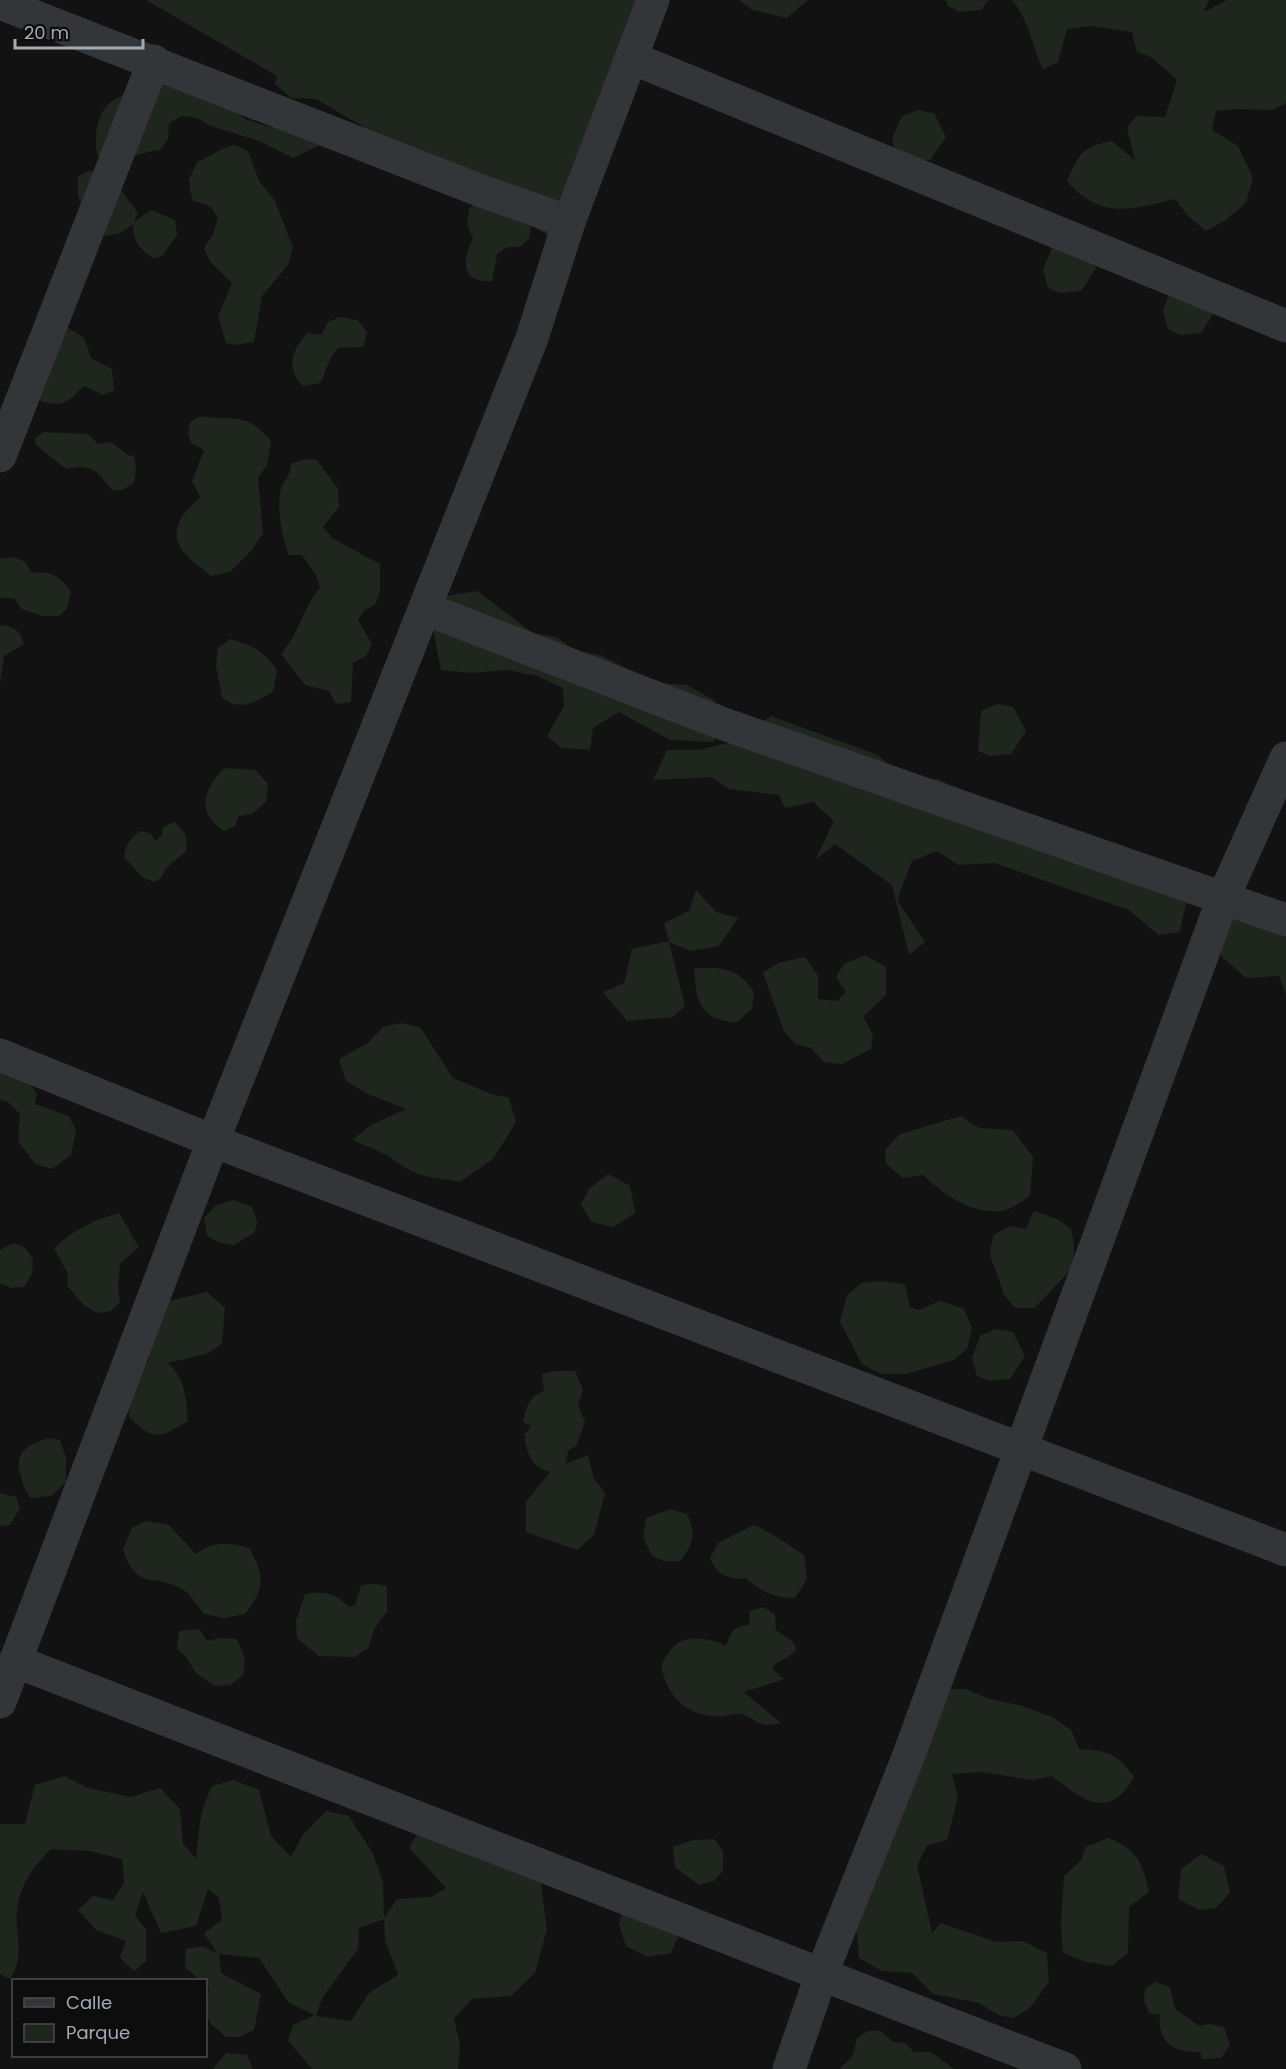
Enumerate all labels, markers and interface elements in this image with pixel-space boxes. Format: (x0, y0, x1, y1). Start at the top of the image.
scale bar (15, 12, 142, 50)
text: 20 m (24, 20, 69, 45)
legend (12, 1979, 207, 2057)
text: Calle (66, 1990, 112, 2015)
text: Parque (66, 2020, 130, 2045)

